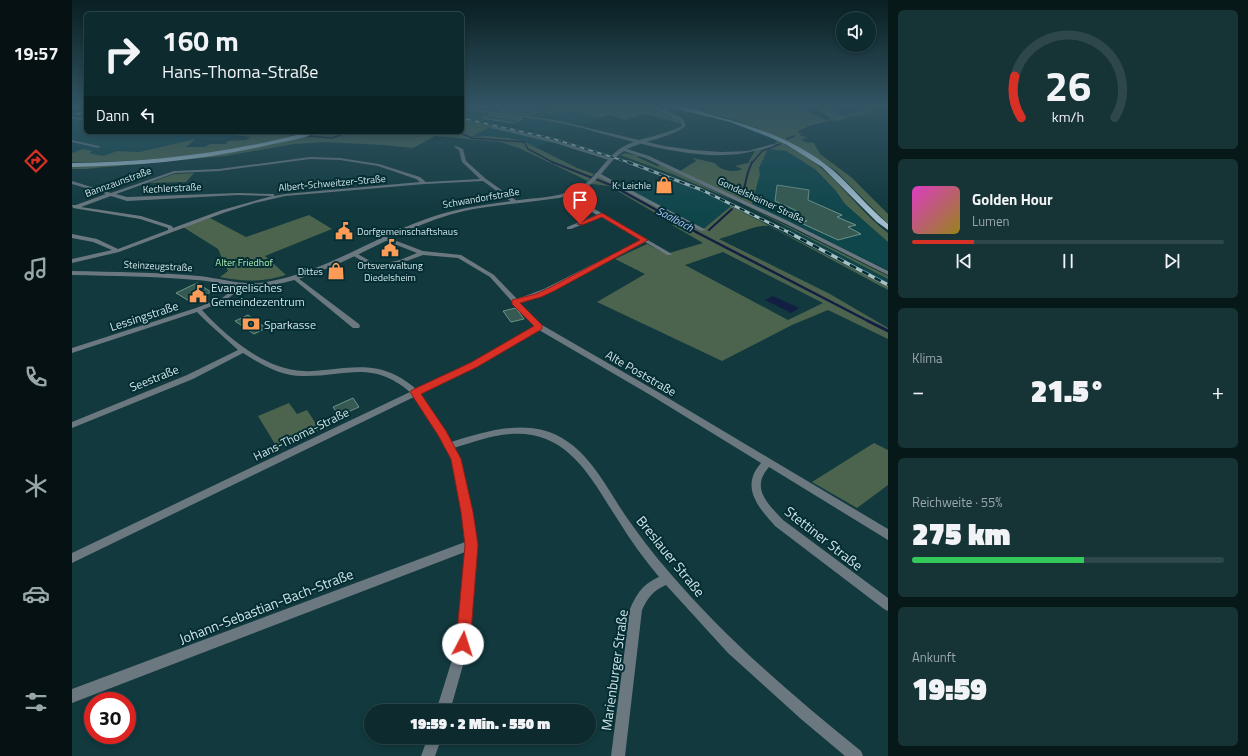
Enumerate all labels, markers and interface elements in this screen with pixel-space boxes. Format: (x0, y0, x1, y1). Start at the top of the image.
map controls (836, 12, 876, 52)
button: sound (836, 12, 876, 52)
text: 160 m (162, 19, 239, 62)
icon: right (96, 28, 148, 80)
text: 19:57 (14, 40, 58, 67)
text: 26 (1045, 53, 1091, 116)
text: Hans-Thoma-Straße (162, 58, 318, 85)
text: Dann (96, 104, 129, 127)
icon: left (137, 104, 159, 126)
text: km/h (1052, 105, 1084, 127)
icon: directions (22, 147, 50, 175)
street label: Bannzaunstraße (83, 163, 153, 201)
street label: Albert-Schweitzer-Straße (278, 171, 386, 195)
street label: Gondelsheimer Straße (715, 173, 807, 227)
shop icon: K. Leichle (654, 175, 674, 195)
place label: K. Leichle (612, 178, 651, 193)
street label: Kechlerstraße (142, 179, 202, 197)
pin (563, 183, 597, 224)
street label: Schwandorfstraße (441, 184, 521, 212)
text: Golden Hour (972, 188, 1053, 211)
icon: arrive (569, 189, 591, 211)
water label: Saalbach (654, 203, 697, 236)
text: Lumen (972, 211, 1009, 231)
public building icon: Dorfgemeinschaftshaus (334, 221, 354, 241)
place label: Dorfgemeinschaftshaus (357, 224, 458, 239)
public building icon: Ortsverwaltung Diedelsheim (380, 238, 400, 258)
icon: previous (953, 250, 975, 272)
icon: pause (1057, 250, 1079, 272)
icon: next (1161, 250, 1183, 272)
icon: music (22, 255, 50, 283)
park label: Alter Friedhof (215, 255, 273, 270)
street label: Steinzeugstraße (123, 257, 193, 275)
place label: Ortsverwaltung Diedelsheim (357, 258, 423, 285)
shop icon: Dittes (326, 261, 346, 281)
place label: Dittes (298, 264, 323, 279)
place label: Evangelisches Gemeindezentrum (211, 278, 305, 311)
public building icon: Evangelisches Gemeindezentrum (188, 284, 208, 304)
street label: Lessingstraße (107, 296, 181, 336)
bank icon: Sparkasse (241, 314, 261, 334)
place label: Sparkasse (264, 315, 316, 334)
street label: Alte Poststraße (602, 345, 680, 401)
text: Klima (912, 348, 943, 368)
street label: Seestraße (127, 360, 181, 396)
icon: phone (22, 363, 50, 391)
text: 21.5° (1031, 368, 1105, 414)
text: − (912, 374, 924, 408)
text: + (1212, 374, 1224, 408)
street label: Hans-Thoma-Straße (250, 403, 352, 465)
icon: climate (22, 472, 50, 500)
text: Reichweite · 55% (912, 492, 1003, 512)
street label: Stettiner Straße (780, 501, 868, 575)
street label: Breslauer Straße (632, 511, 710, 601)
text: 275 km (912, 511, 1010, 557)
street label: Johann-Sebastian-Bach-Straße (176, 563, 356, 649)
icon: car (22, 580, 50, 608)
street label: Marienburger Straße (595, 608, 633, 732)
position arrow (442, 623, 484, 665)
text: Ankunft (912, 647, 956, 667)
text: 19:59 (912, 666, 987, 712)
icon: filters (22, 688, 50, 716)
speed limit sign: 30 (84, 692, 136, 744)
text: 19:59 · 2 Min. · 550 m (410, 712, 550, 735)

